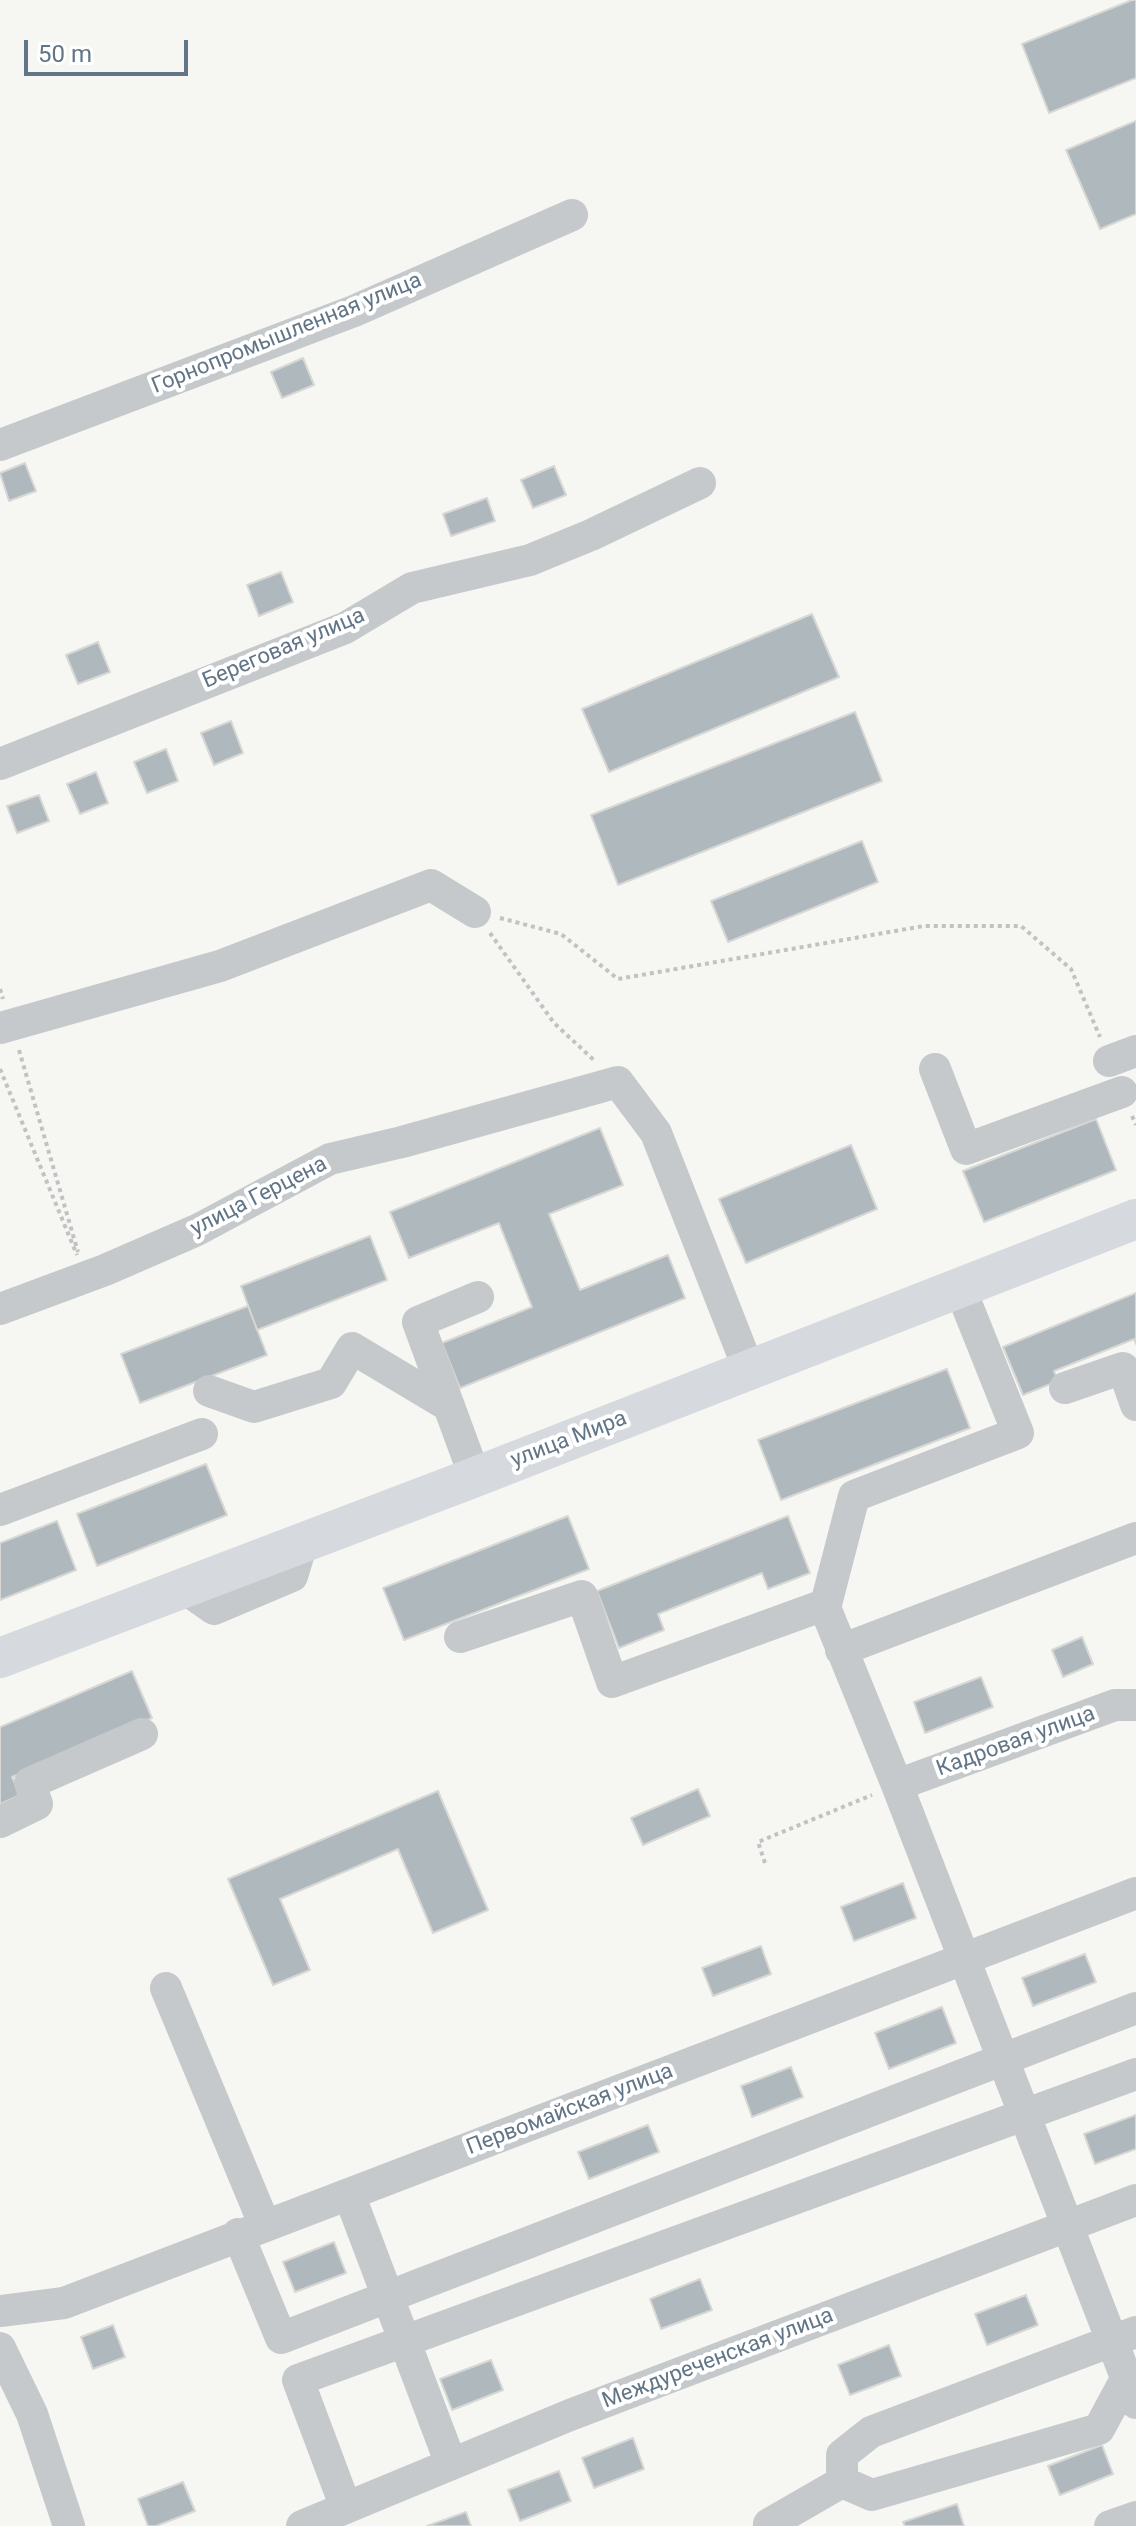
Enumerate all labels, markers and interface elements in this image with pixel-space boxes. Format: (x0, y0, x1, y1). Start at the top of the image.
scale bar (28, 24, 192, 74)
text: 50 m (38, 40, 92, 68)
street label: Горнопромышленная улица (148, 268, 426, 400)
street label: Береговая улица (199, 603, 369, 695)
street label: улица Герцена (186, 1151, 332, 1243)
street label: улица Мира (507, 1406, 631, 1474)
street label: Кадровая улица (933, 1701, 1099, 1783)
street label: Первомайская улица (463, 2058, 677, 2162)
street label: Междуреченская улица (599, 2303, 837, 2415)

